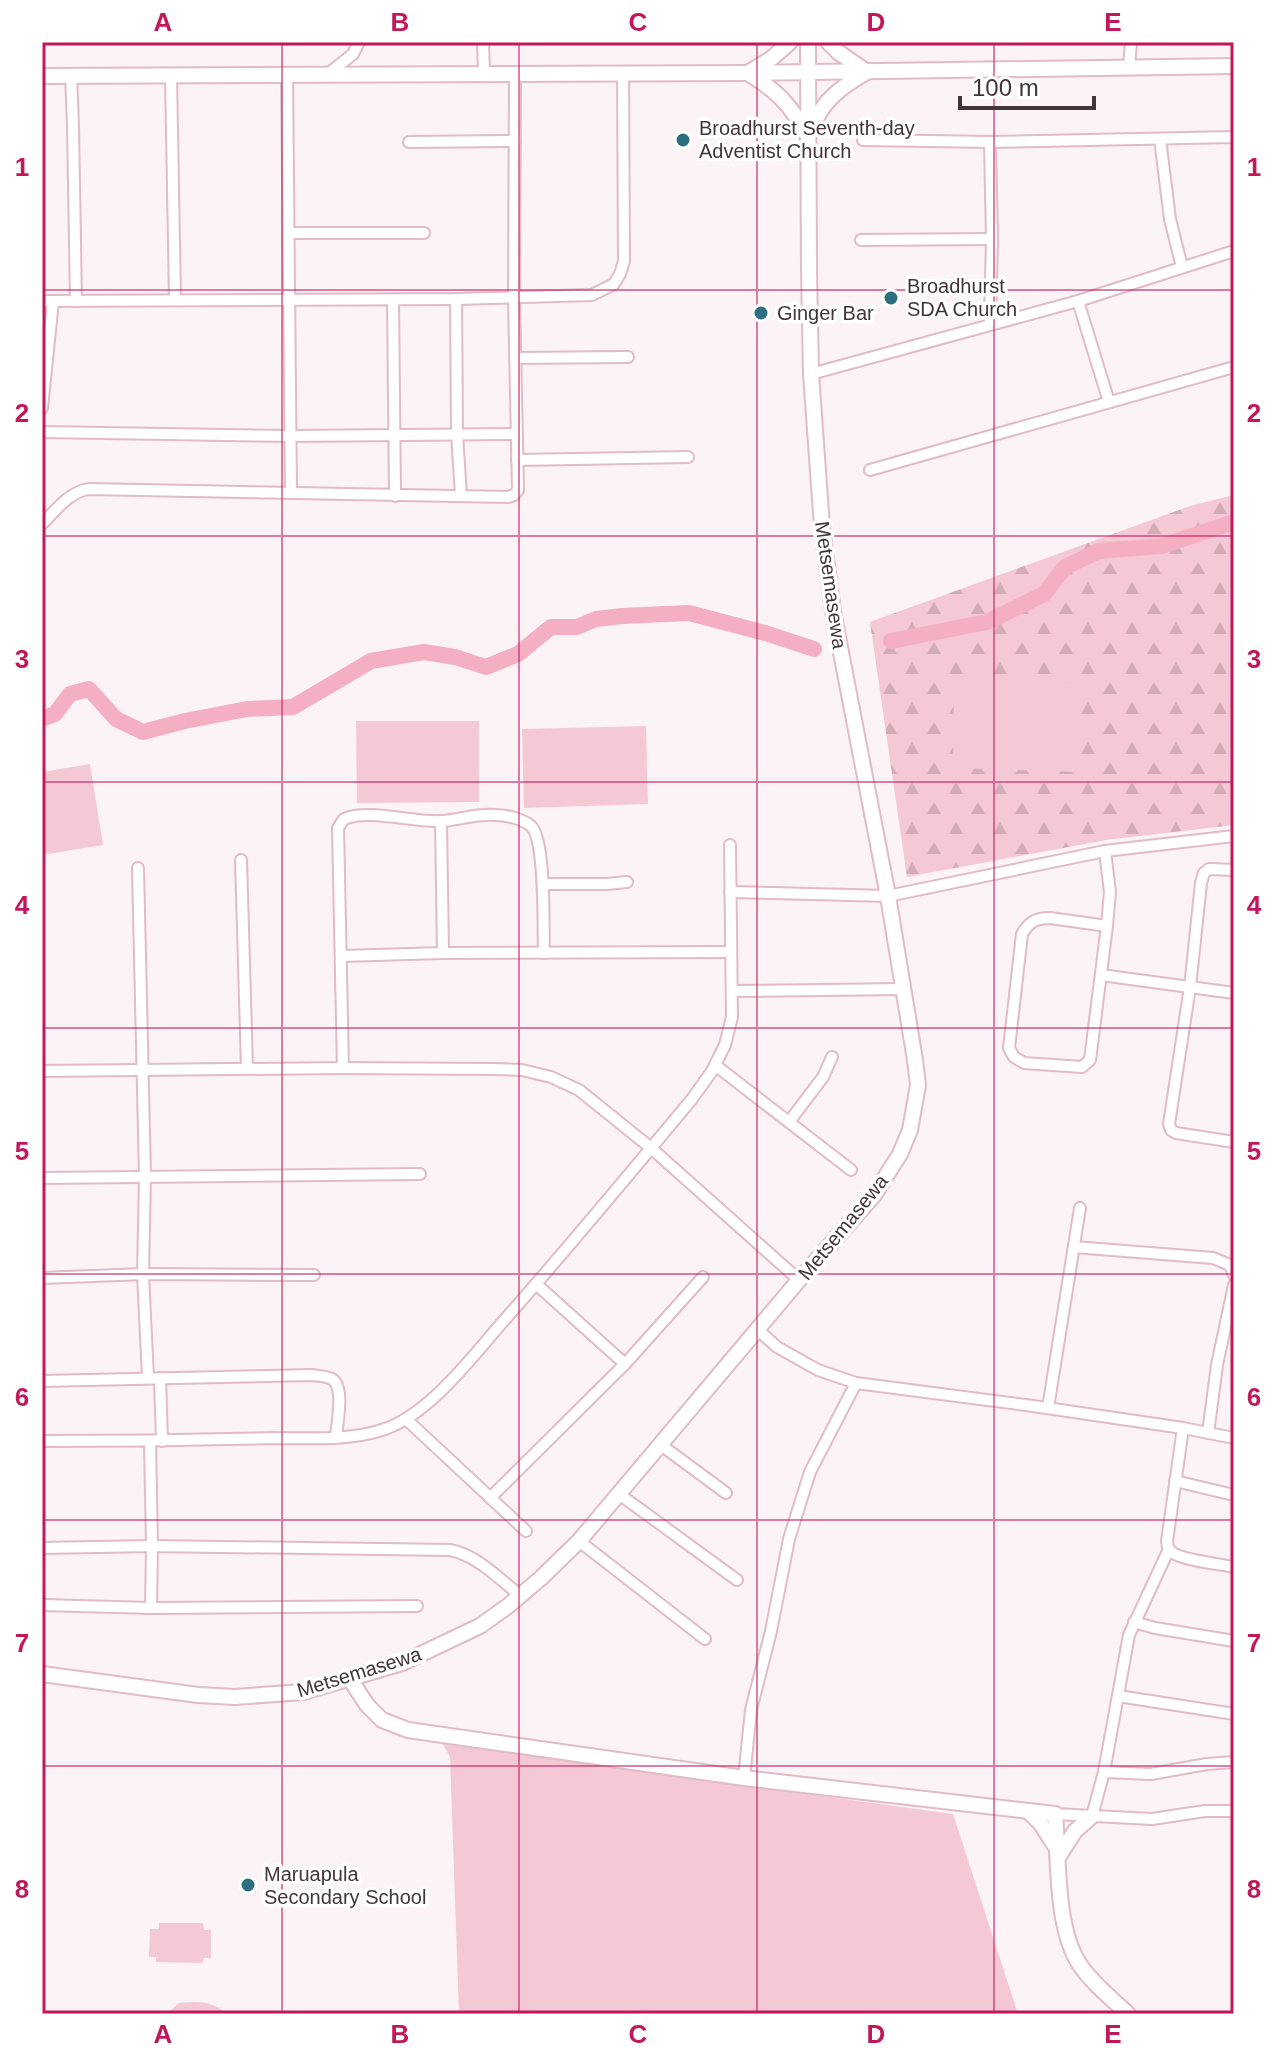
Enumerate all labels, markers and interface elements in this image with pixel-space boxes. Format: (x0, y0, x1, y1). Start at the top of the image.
text: A (154, 7, 173, 37)
text: B (391, 7, 409, 37)
text: C (629, 7, 648, 37)
text: D (867, 7, 885, 37)
text: E (1104, 7, 1122, 37)
scale bar (960, 60, 1094, 110)
text: 100 m (972, 74, 1039, 101)
place label: Broadhurst Seventh-day Adventist Church (699, 117, 915, 162)
marker: Broadhurst Seventh-day Adventist Church (674, 131, 692, 149)
text: 1 (15, 152, 29, 182)
text: 1 (1247, 152, 1261, 182)
place label: Broadhurst SDA Church (907, 275, 1017, 320)
marker: Broadhurst SDA Church (882, 289, 900, 307)
place label: Ginger Bar (777, 302, 874, 324)
marker: Ginger Bar (752, 304, 770, 322)
text: 2 (15, 398, 29, 428)
text: 2 (1247, 398, 1261, 428)
street label: Metsemasewa (811, 520, 851, 651)
text: 3 (15, 644, 29, 674)
text: 3 (1247, 644, 1261, 674)
text: 4 (15, 890, 30, 920)
text: 4 (1247, 890, 1262, 920)
text: 5 (15, 1136, 29, 1166)
text: 5 (1247, 1136, 1261, 1166)
street label: Metsemasewa (794, 1169, 893, 1284)
text: 6 (15, 1382, 29, 1412)
text: 6 (1247, 1382, 1261, 1412)
text: 7 (15, 1628, 29, 1658)
text: 7 (1247, 1628, 1261, 1658)
street label: Metsemasewa (294, 1642, 425, 1701)
place label: Maruapula Secondary School (264, 1863, 426, 1908)
text: 8 (15, 1874, 29, 1904)
text: 8 (1247, 1874, 1261, 1904)
marker: Maruapula Secondary School (239, 1876, 257, 1894)
text: A (154, 2019, 173, 2049)
text: B (391, 2019, 409, 2049)
text: C (629, 2019, 648, 2049)
text: D (867, 2019, 885, 2049)
text: E (1104, 2019, 1122, 2049)

